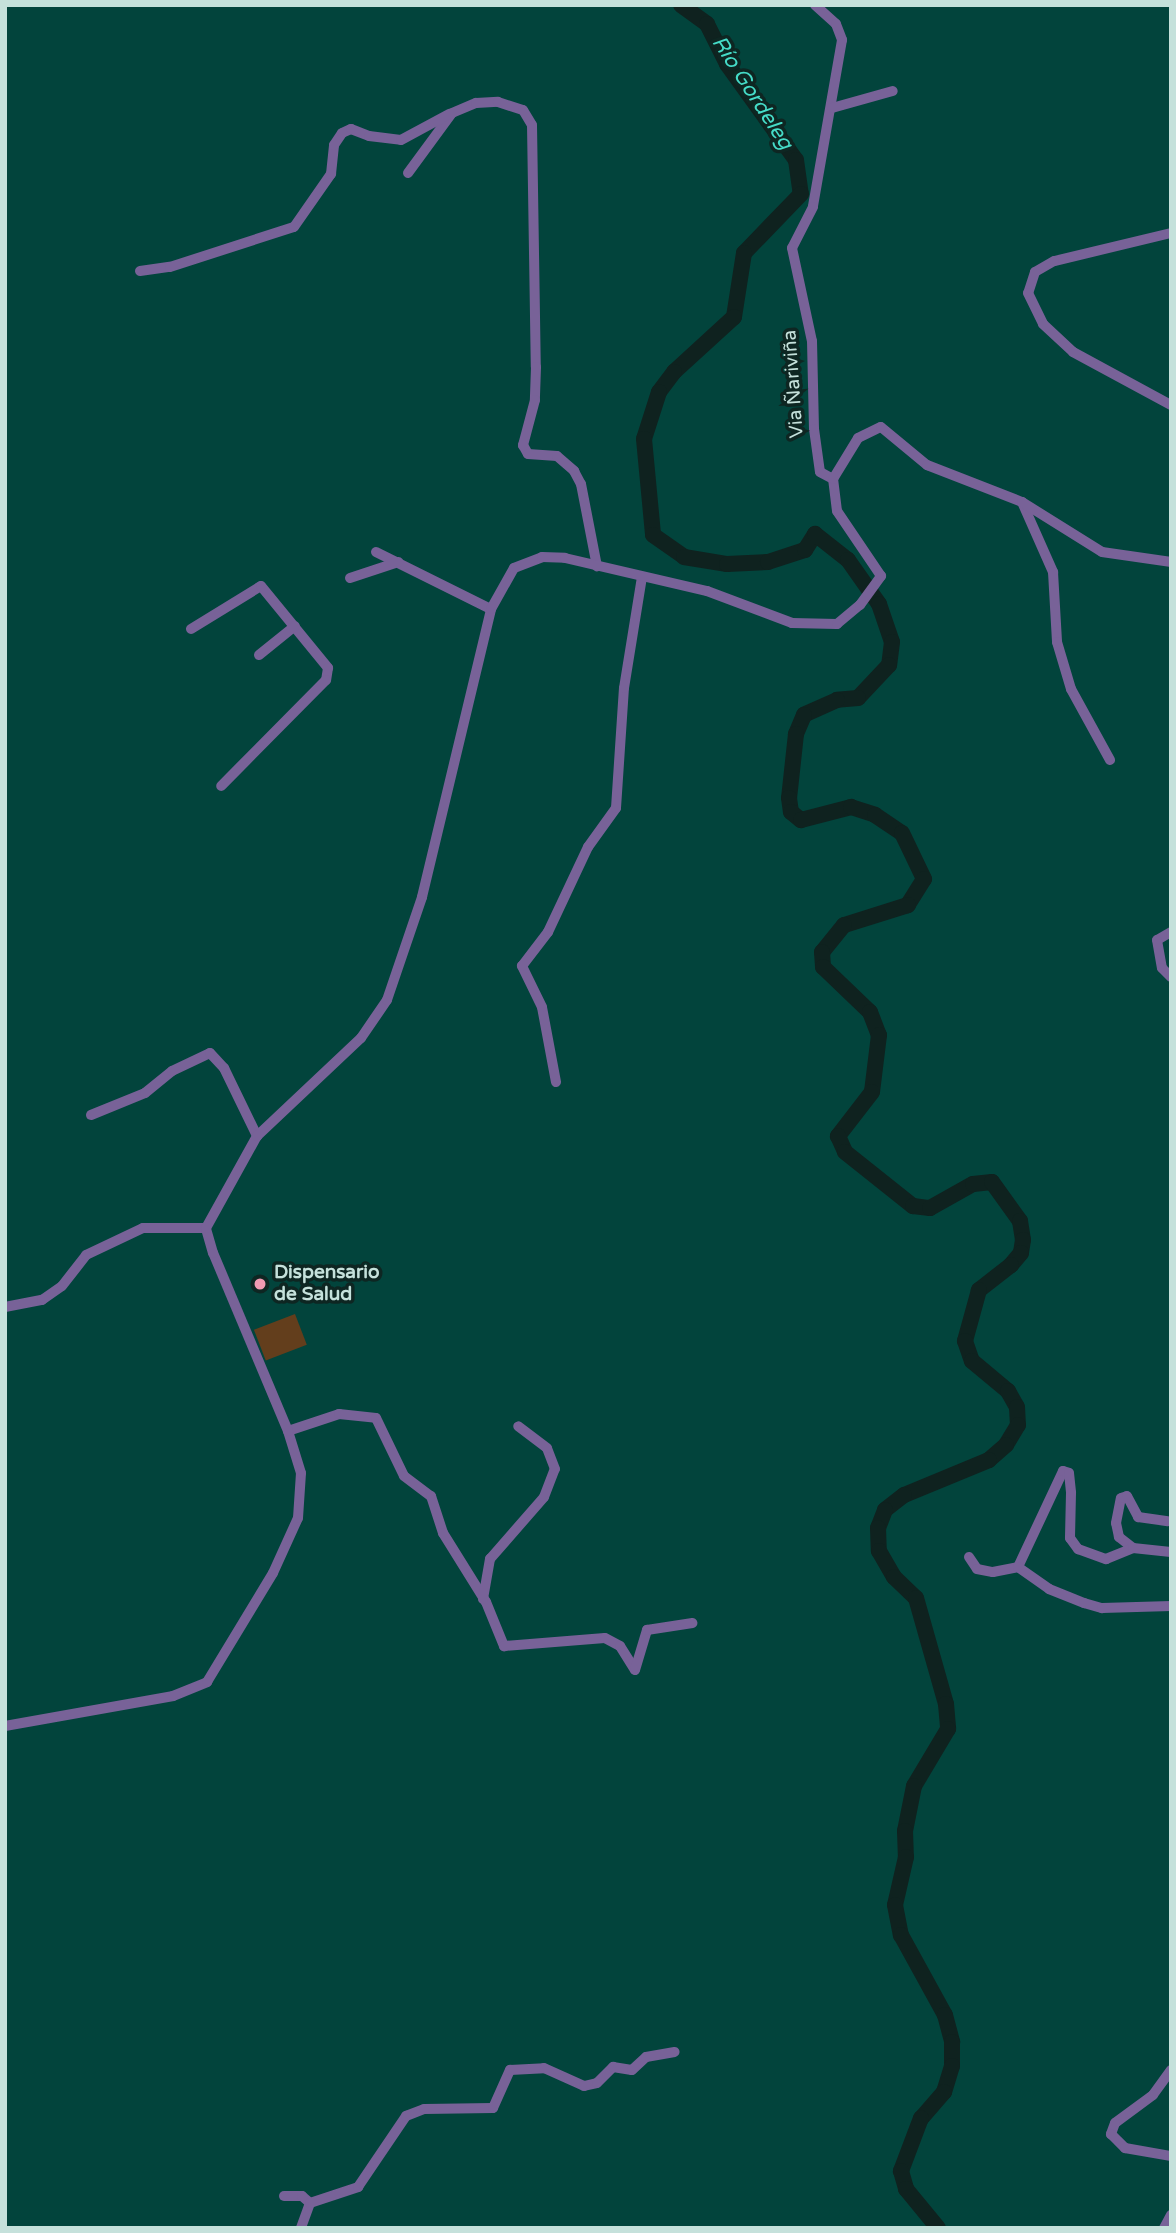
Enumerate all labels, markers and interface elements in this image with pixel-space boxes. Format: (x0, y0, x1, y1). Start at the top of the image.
water label: Río Gordeleg (706, 31, 798, 155)
street label: Via Ñariviña (779, 329, 809, 439)
place label: Dispensario de Salud (274, 1262, 380, 1306)
marker: Dispensario de Salud (252, 1276, 268, 1292)

